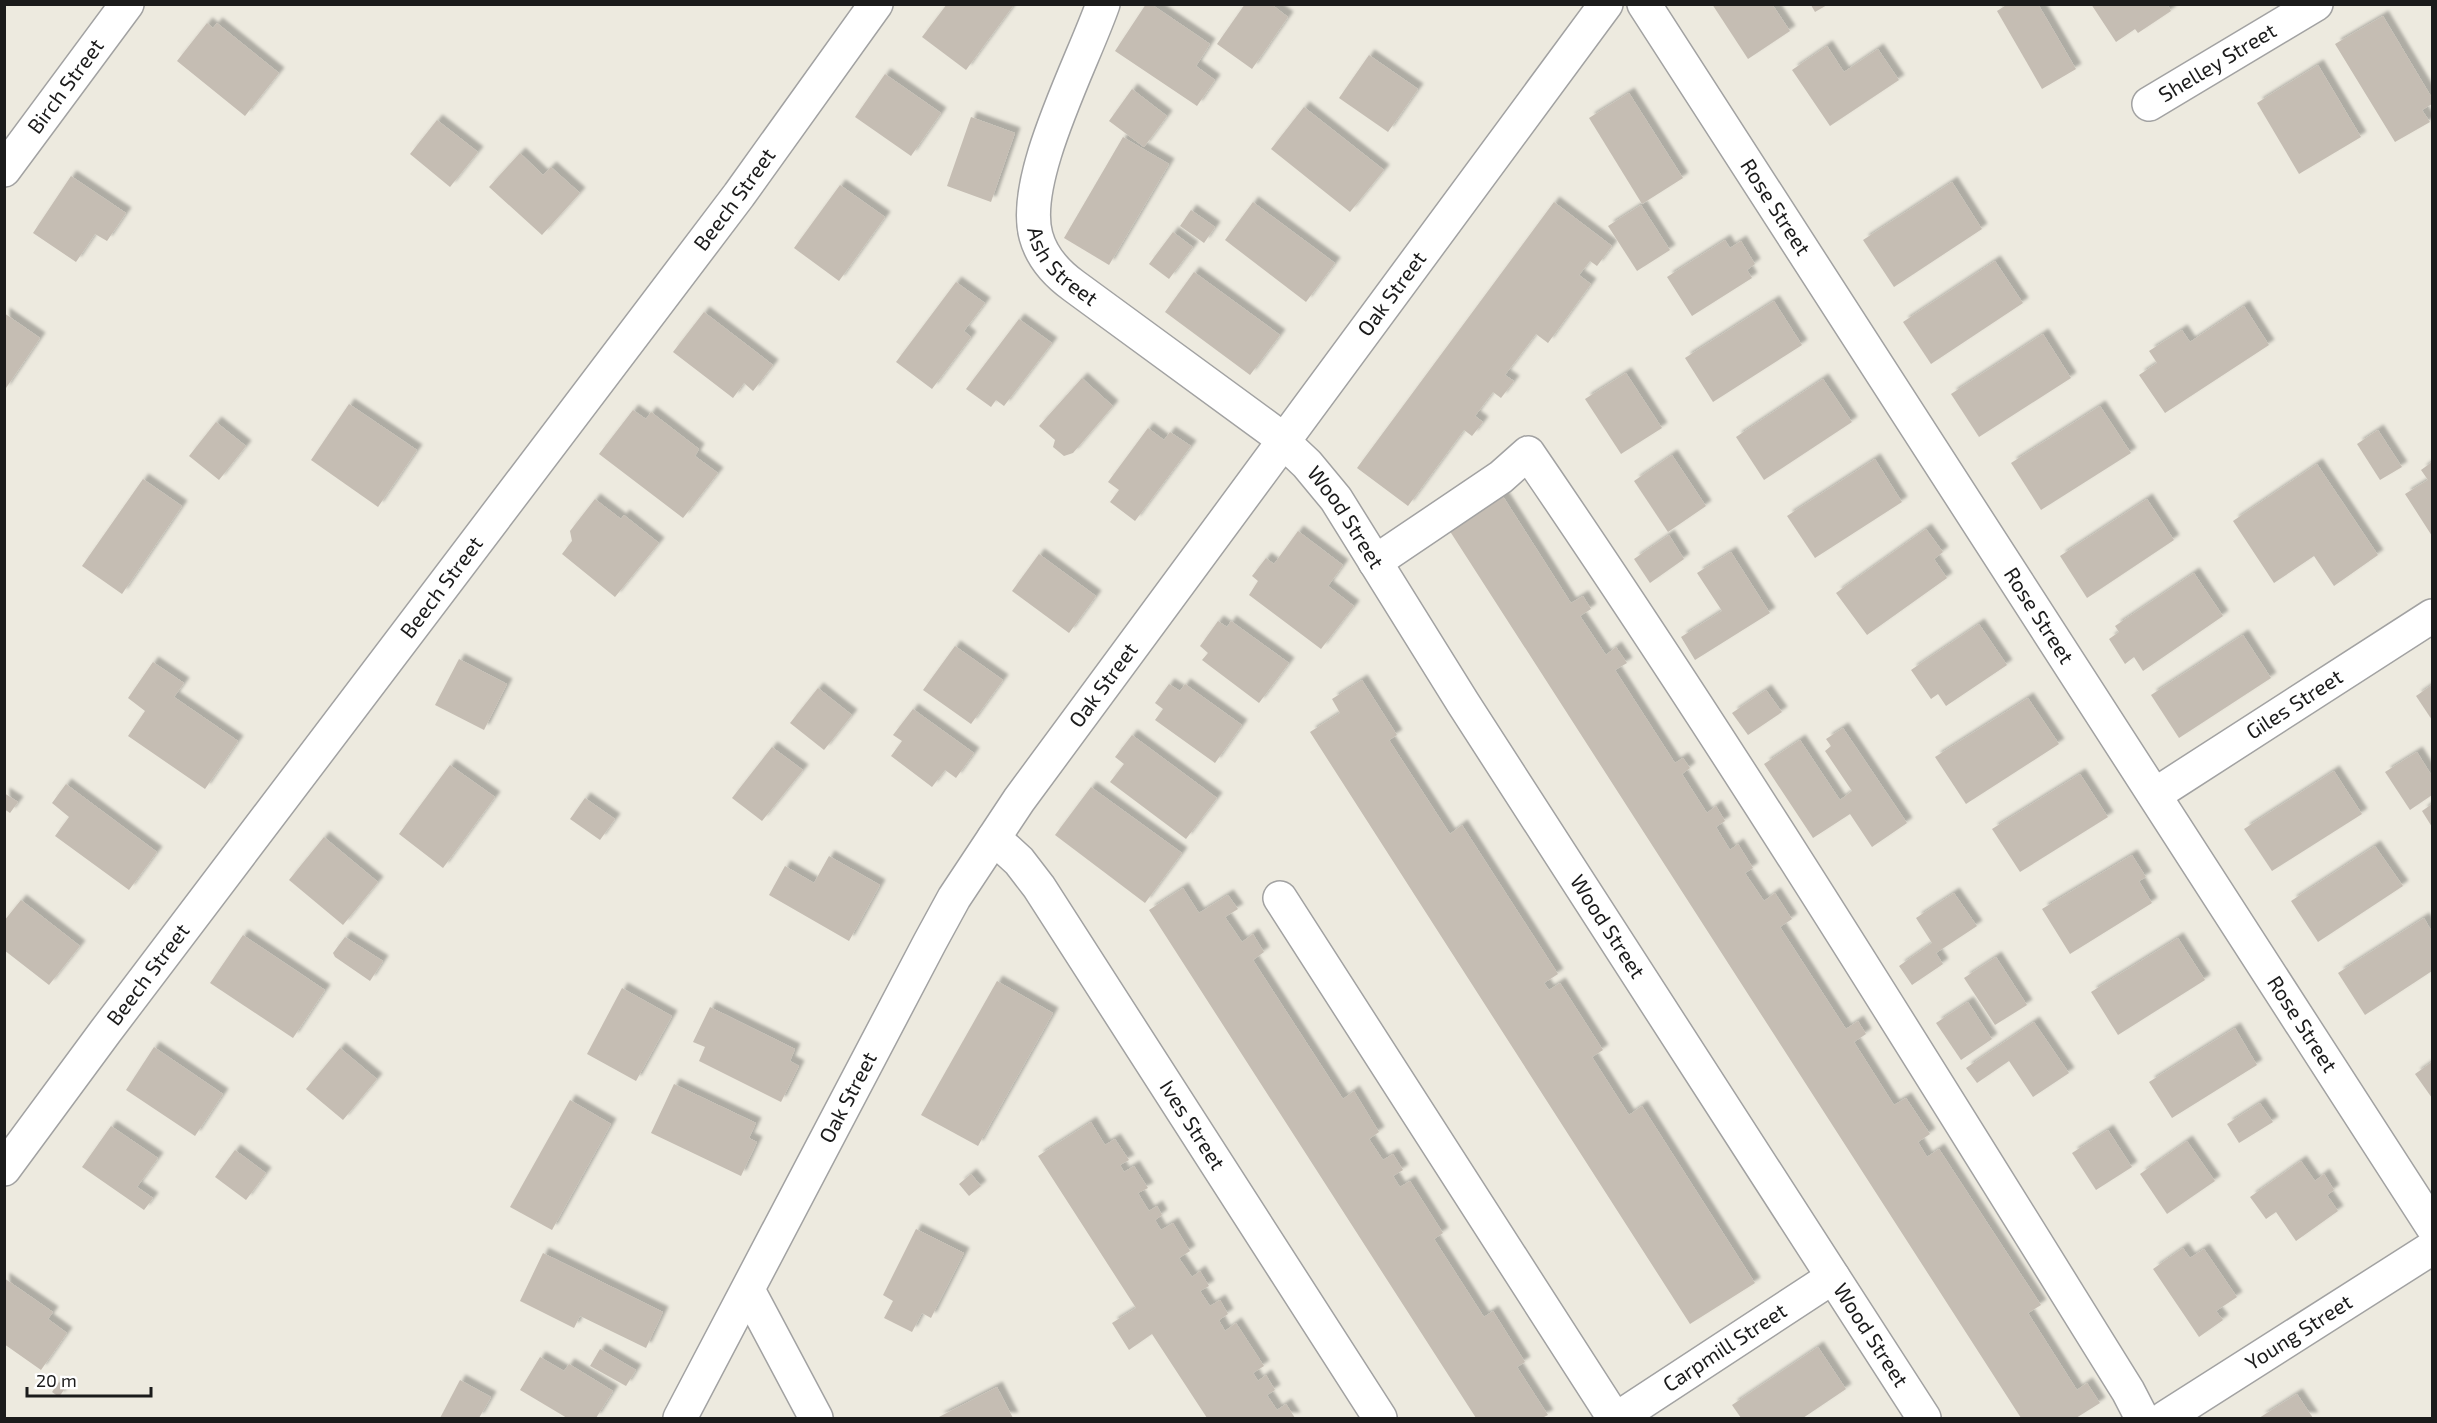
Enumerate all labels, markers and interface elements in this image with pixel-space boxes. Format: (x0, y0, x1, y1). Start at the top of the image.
street label: Shelley Street (2154, 17, 2280, 106)
street label: Birch Street (21, 33, 108, 138)
street label: Beech Street (688, 143, 780, 255)
street label: Rose Street (1736, 154, 1817, 260)
street label: Ash Street (1023, 224, 1103, 310)
street label: Oak Street (1351, 246, 1430, 340)
street label: Wood Street (1303, 460, 1390, 573)
street label: Beech Street (394, 531, 487, 642)
street label: Rose Street (2000, 562, 2080, 668)
street label: Oak Street (1063, 637, 1142, 732)
street label: Giles Street (2241, 663, 2347, 744)
street label: Wood Street (1566, 869, 1651, 983)
street label: Beech Street (101, 918, 194, 1030)
street label: Rose Street (2263, 971, 2343, 1076)
street label: Oak Street (813, 1047, 881, 1147)
street label: Ives Street (1155, 1075, 1231, 1174)
street label: Wood Street (1829, 1278, 1915, 1391)
street label: Young Street (2240, 1288, 2356, 1375)
street label: Carpmill Street (1658, 1297, 1791, 1396)
scale bar (27, 1360, 152, 1398)
text: 20 m (36, 1369, 77, 1391)

